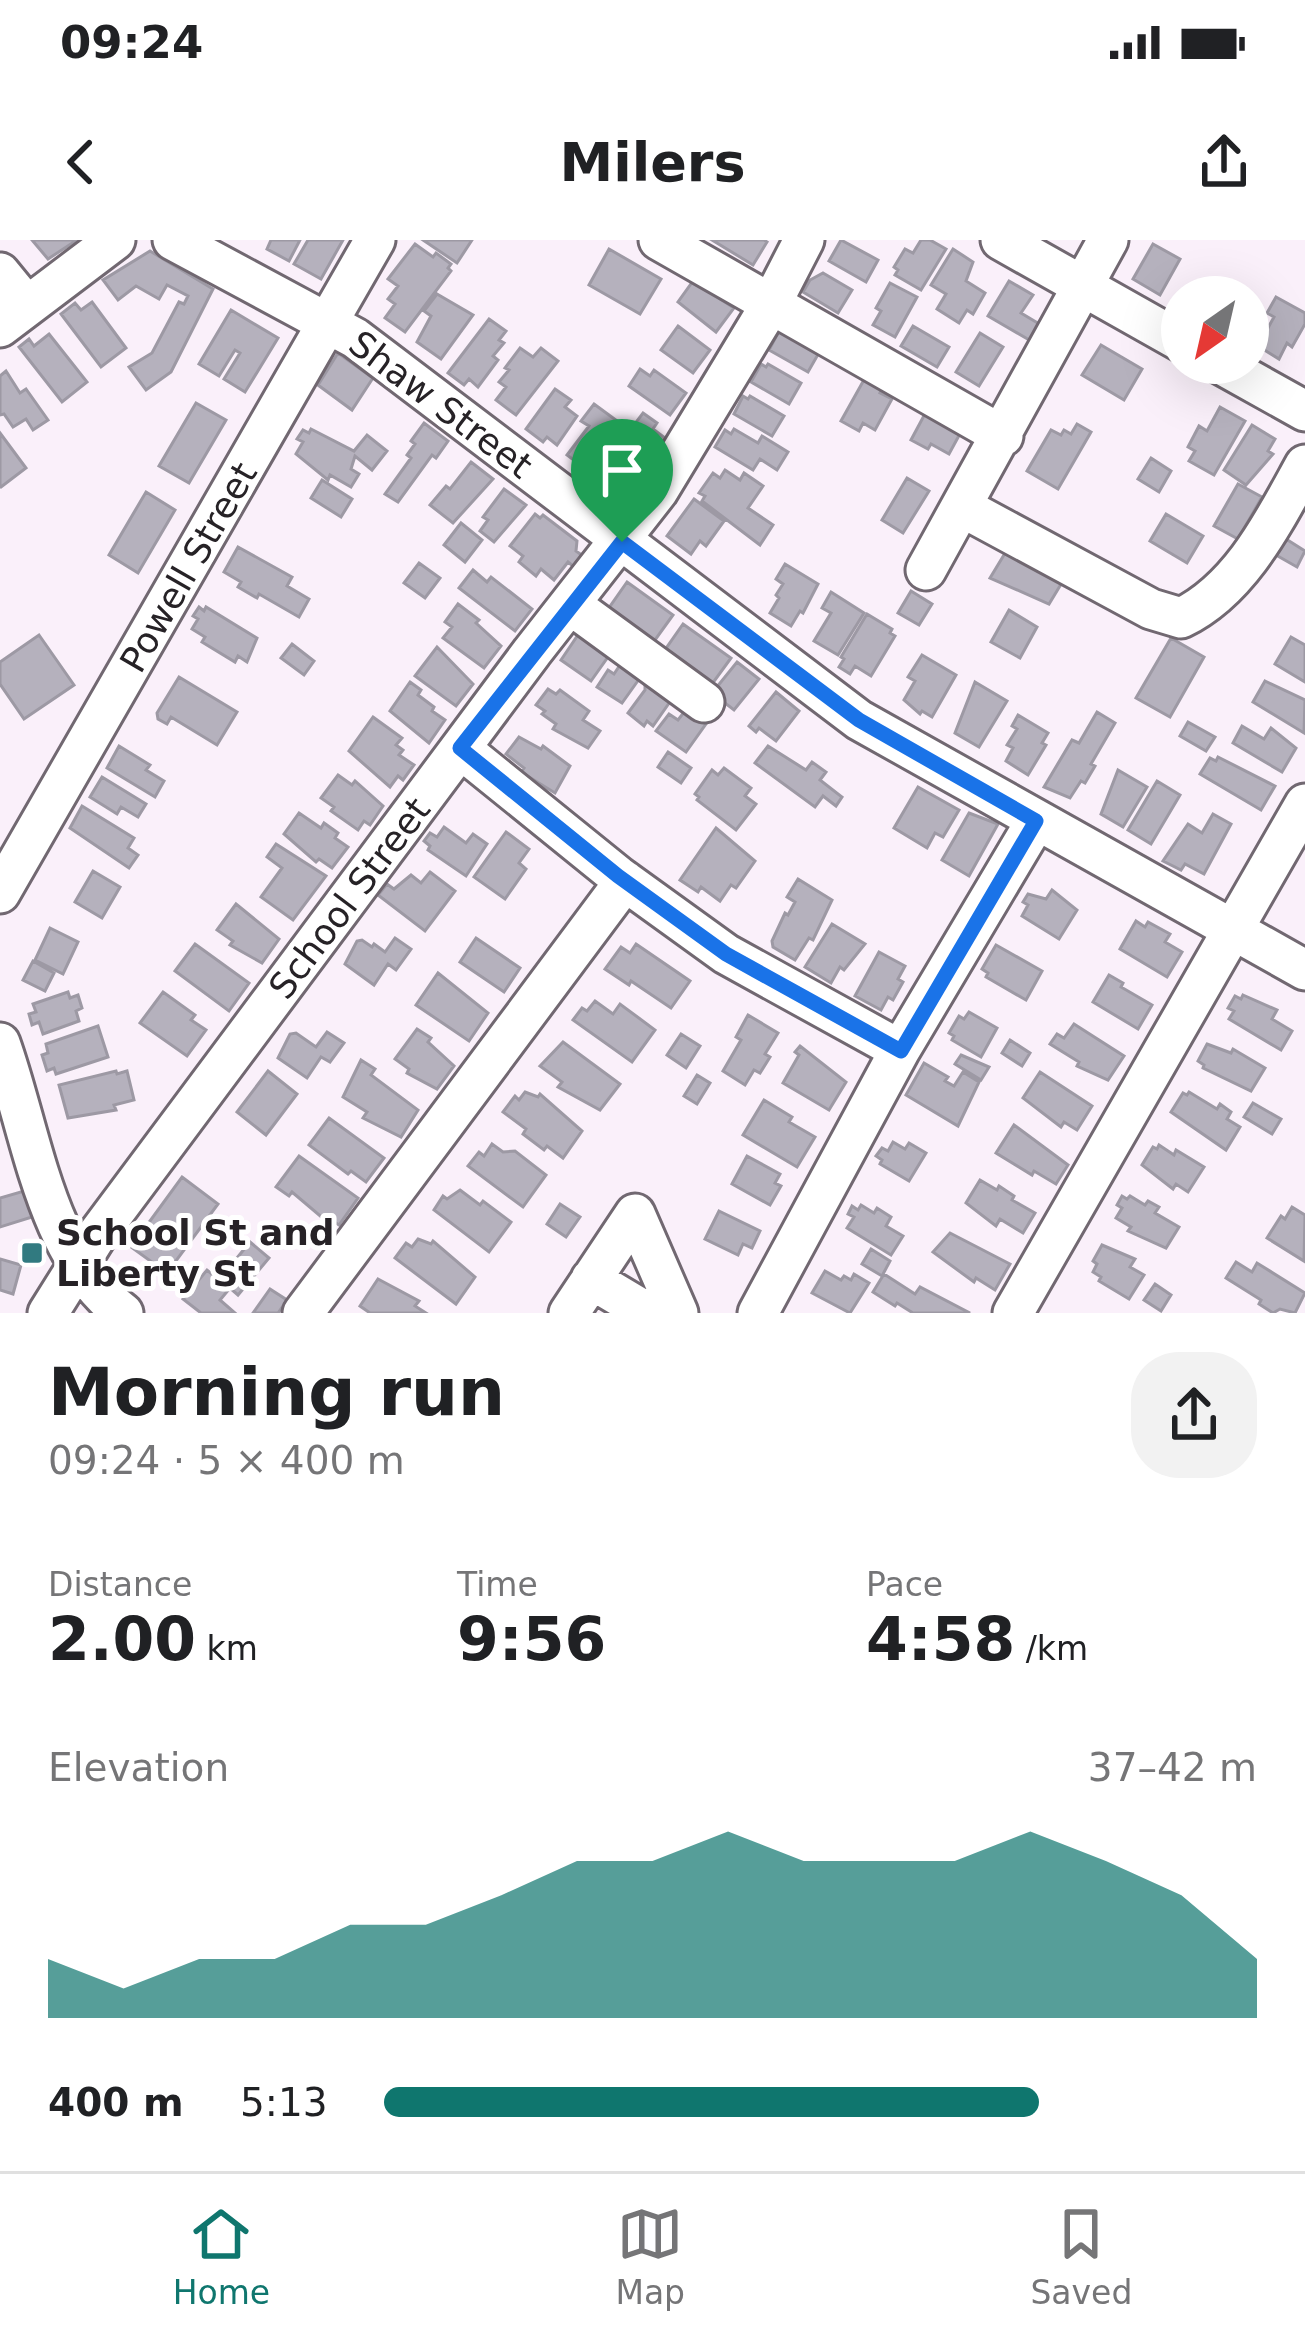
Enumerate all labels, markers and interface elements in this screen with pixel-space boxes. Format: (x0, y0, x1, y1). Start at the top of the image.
text: 09:24 (60, 16, 203, 69)
icon: back (48, 129, 114, 195)
icon: share (1191, 129, 1257, 195)
text: Milers (559, 131, 746, 194)
north arrow (1161, 276, 1269, 384)
map controls (1161, 276, 1269, 384)
street label: Shaw Street (341, 322, 540, 486)
pin (571, 419, 673, 542)
icon: arrive (589, 437, 655, 503)
street label: Powell Street (112, 455, 265, 679)
street label: School Street (261, 790, 438, 1007)
place label: School St and Liberty St (56, 1212, 335, 1294)
marker: School St and Liberty St (19, 1240, 45, 1266)
button: share (1131, 1352, 1257, 1478)
text: Morning run (48, 1354, 505, 1431)
text: 09:24 · 5 × 400 m (48, 1438, 405, 1483)
text: Distance (48, 1565, 192, 1604)
text: Time (457, 1565, 538, 1604)
text: Pace (866, 1565, 943, 1604)
text: 2.00 (48, 1604, 196, 1674)
text: 9:56 (457, 1604, 606, 1674)
text: 4:58 (866, 1604, 1015, 1674)
text: km (196, 1629, 258, 1668)
text: /km (1015, 1629, 1088, 1668)
text: Elevation (48, 1745, 229, 1790)
text: 37–42 m (1088, 1745, 1257, 1790)
text: 400 m (48, 2080, 184, 2125)
text: 5:13 (240, 2080, 328, 2125)
tab: Home (173, 2201, 270, 2312)
tab: Map (615, 2201, 685, 2312)
tab: Saved (1030, 2201, 1132, 2312)

